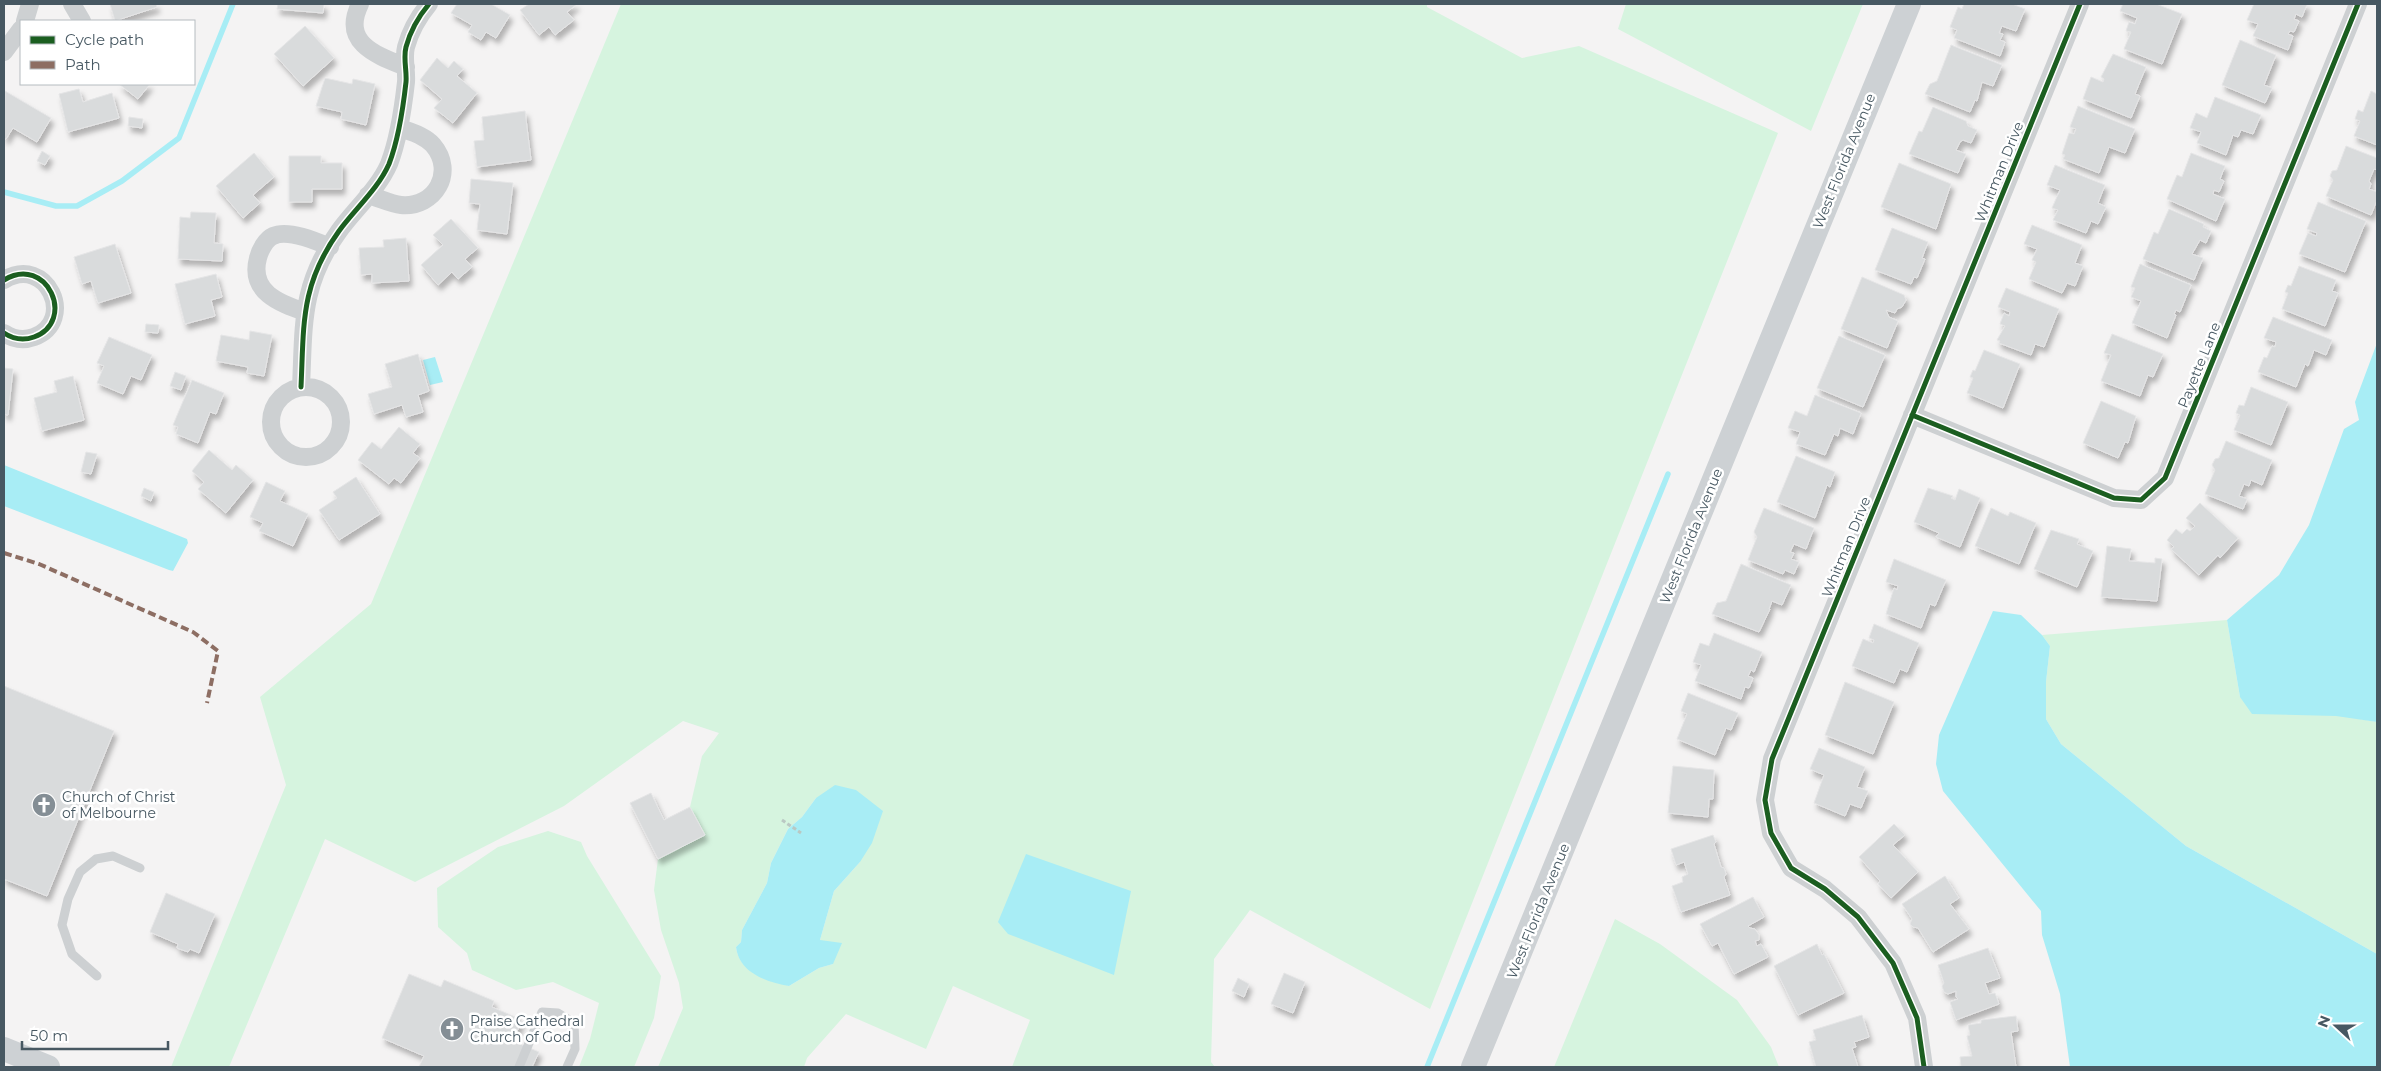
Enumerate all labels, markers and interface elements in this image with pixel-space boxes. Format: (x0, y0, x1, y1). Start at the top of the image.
legend (20, 20, 195, 85)
text: Cycle path (65, 30, 144, 49)
text: Path (65, 55, 101, 74)
street label: West Florida Avenue (1809, 91, 1879, 231)
street label: Whitman Drive (1971, 119, 2027, 225)
street label: Payette Lane (2174, 319, 2224, 411)
street label: West Florida Avenue (1656, 466, 1726, 606)
street label: Whitman Drive (1818, 494, 1874, 600)
place label: Church of Christ of Melbourne (62, 788, 176, 822)
church icon: Church of Christ of Melbourne (31, 792, 57, 818)
street label: West Florida Avenue (1503, 841, 1573, 981)
north arrow (2311, 1001, 2361, 1051)
place label: Praise Cathedral Church of God (470, 1012, 584, 1046)
text: N (2313, 1013, 2334, 1030)
church icon: Praise Cathedral Church of God (439, 1016, 465, 1042)
scale bar (22, 1018, 169, 1050)
text: 50 m (30, 1026, 68, 1045)

